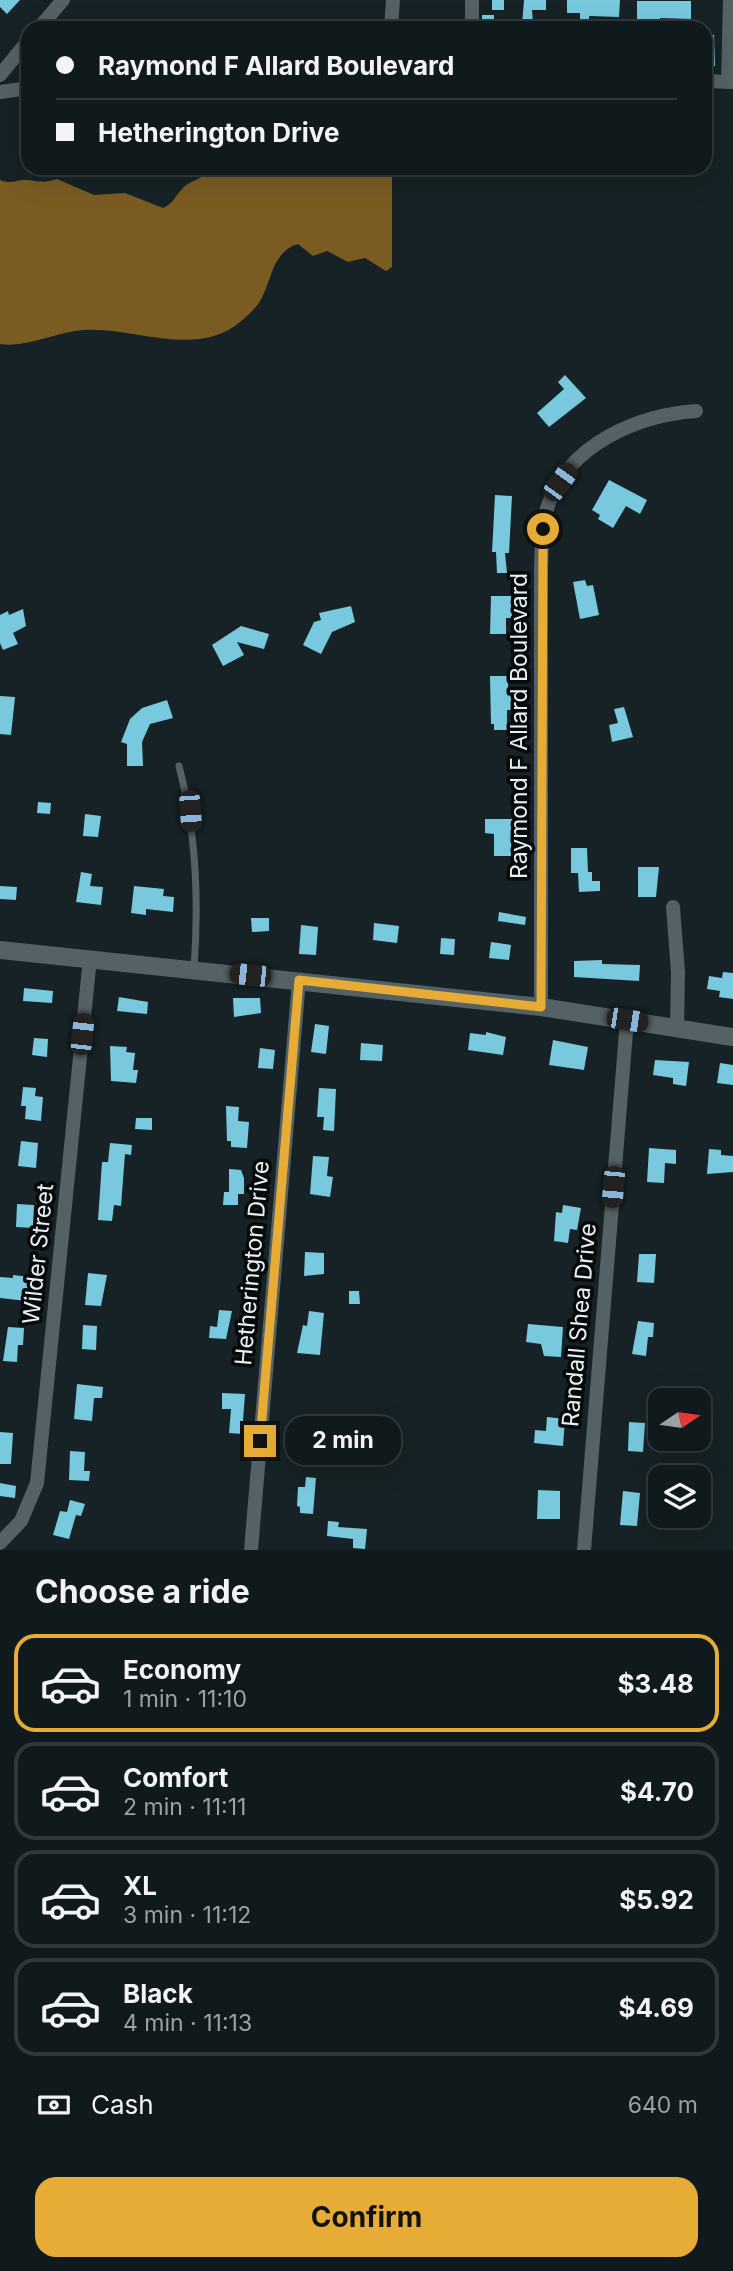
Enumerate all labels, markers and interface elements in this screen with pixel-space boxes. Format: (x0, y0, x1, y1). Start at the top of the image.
text: Raymond F Allard Boulevard (98, 50, 454, 81)
text: Hetherington Drive (98, 117, 339, 148)
car (540, 459, 581, 505)
route start (527, 513, 559, 545)
street label: Raymond F Allard Boulevard (505, 573, 533, 879)
car (179, 789, 202, 833)
car (229, 962, 272, 988)
car (605, 1006, 650, 1034)
car (70, 1012, 95, 1056)
street label: Hetherington Drive (229, 1159, 275, 1367)
car (601, 1165, 626, 1209)
street label: Wilder Street (17, 1182, 59, 1326)
street label: Randall Shea Drive (556, 1222, 602, 1428)
north arrow (648, 1388, 710, 1451)
map controls (648, 1388, 711, 1528)
callout: 2 min (284, 1416, 400, 1466)
route end (244, 1425, 276, 1457)
text: 2 min (312, 1426, 374, 1454)
button: layers (648, 1465, 711, 1528)
text: Choose a ride (35, 1572, 250, 1611)
icon: car (39, 1652, 102, 1715)
text: Economy (123, 1654, 241, 1685)
text: $3.48 (618, 1668, 694, 1699)
text: 1 min · 11:10 (123, 1685, 247, 1713)
icon: car (39, 1760, 102, 1823)
text: Comfort (123, 1762, 228, 1793)
text: $4.70 (620, 1776, 694, 1807)
text: 2 min · 11:11 (123, 1793, 246, 1821)
icon: car (39, 1868, 102, 1931)
text: XL (123, 1870, 157, 1901)
text: $5.92 (619, 1884, 694, 1915)
text: 3 min · 11:12 (123, 1901, 251, 1929)
icon: car (39, 1976, 102, 2039)
text: Black (123, 1978, 193, 2009)
text: $4.69 (619, 1992, 694, 2023)
text: 4 min · 11:13 (123, 2009, 252, 2037)
icon: cash (35, 2086, 73, 2124)
text: Cash (91, 2089, 154, 2120)
text: 640 m (628, 2091, 698, 2119)
button: Confirm (35, 2177, 698, 2257)

